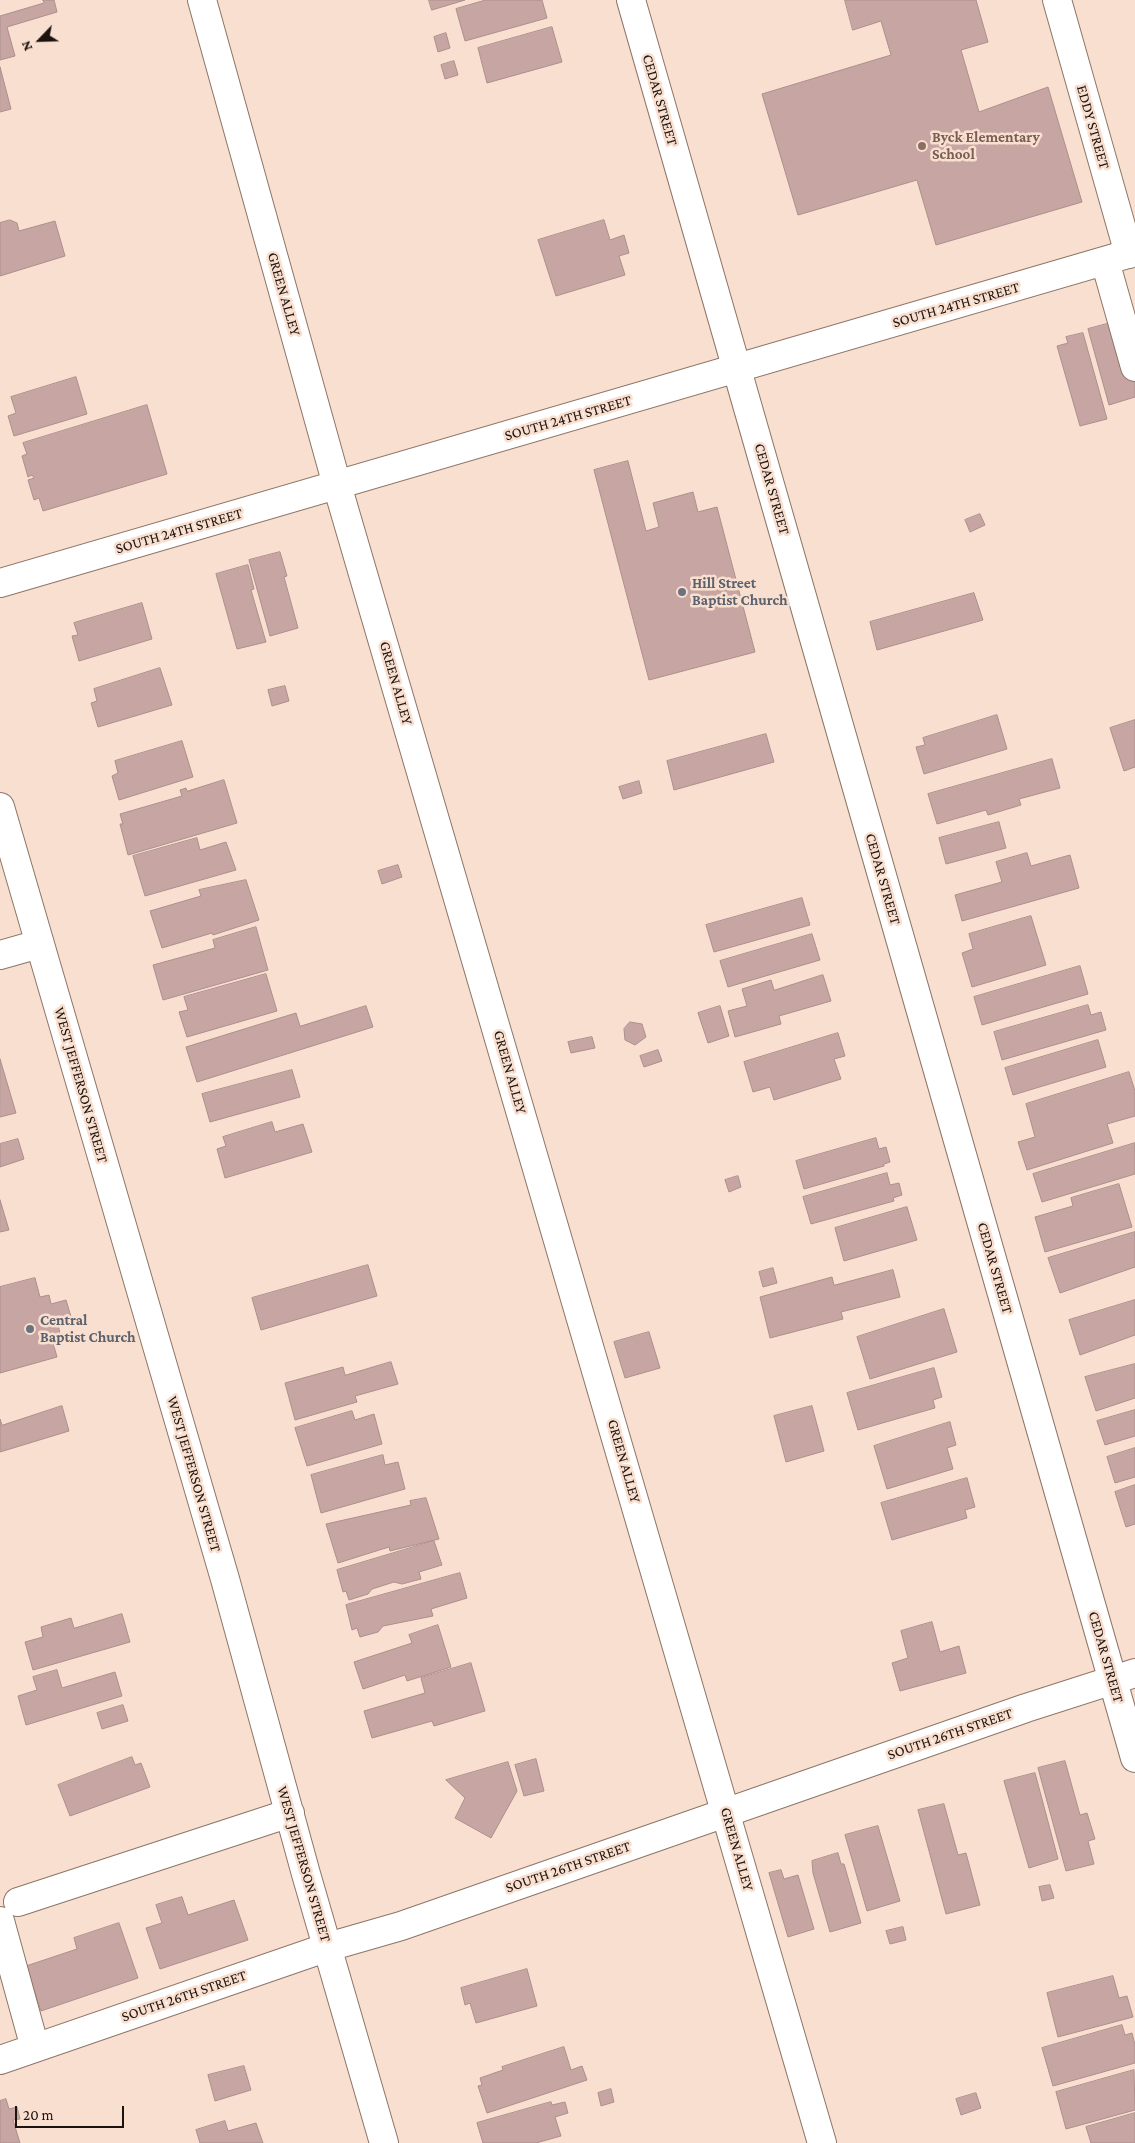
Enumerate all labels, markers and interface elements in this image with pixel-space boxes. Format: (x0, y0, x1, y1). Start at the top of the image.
north arrow (15, 15, 65, 65)
text: N (17, 38, 36, 54)
street label: CEDAR STREET (638, 52, 682, 148)
street label: EDDY STREET (1072, 83, 1114, 171)
place label: Byck Elementary School (932, 128, 1040, 163)
marker: Byck Elementary School (916, 140, 928, 152)
street label: GREEN ALLEY (263, 250, 305, 338)
street label: SOUTH 24TH STREET (891, 278, 1021, 332)
street label: SOUTH 24TH STREET (503, 391, 633, 445)
street label: CEDAR STREET (750, 441, 794, 537)
street label: SOUTH 24TH STREET (114, 504, 244, 558)
place label: Hill Street Baptist Church (692, 574, 788, 609)
marker: Hill Street Baptist Church (676, 586, 688, 598)
street label: GREEN ALLEY (375, 639, 417, 727)
street label: CEDAR STREET (861, 831, 905, 927)
street label: WEST JEFFERSON STREET (50, 1005, 112, 1165)
street label: GREEN ALLEY (489, 1028, 531, 1116)
street label: CEDAR STREET (973, 1220, 1017, 1316)
place label: Central Baptist Church (40, 1311, 136, 1346)
marker: Central Baptist Church (24, 1323, 36, 1335)
street label: WEST JEFFERSON STREET (163, 1394, 225, 1554)
street label: GREEN ALLEY (603, 1417, 645, 1505)
street label: CEDAR STREET (1084, 1609, 1128, 1705)
street label: SOUTH 26TH STREET (885, 1704, 1015, 1764)
street label: WEST JEFFERSON STREET (273, 1784, 335, 1944)
street label: GREEN ALLEY (716, 1805, 758, 1893)
street label: SOUTH 26TH STREET (503, 1837, 633, 1897)
street label: SOUTH 26TH STREET (119, 1966, 249, 2026)
scale bar (18, 2096, 126, 2128)
text: 20 m (23, 2107, 54, 2123)

